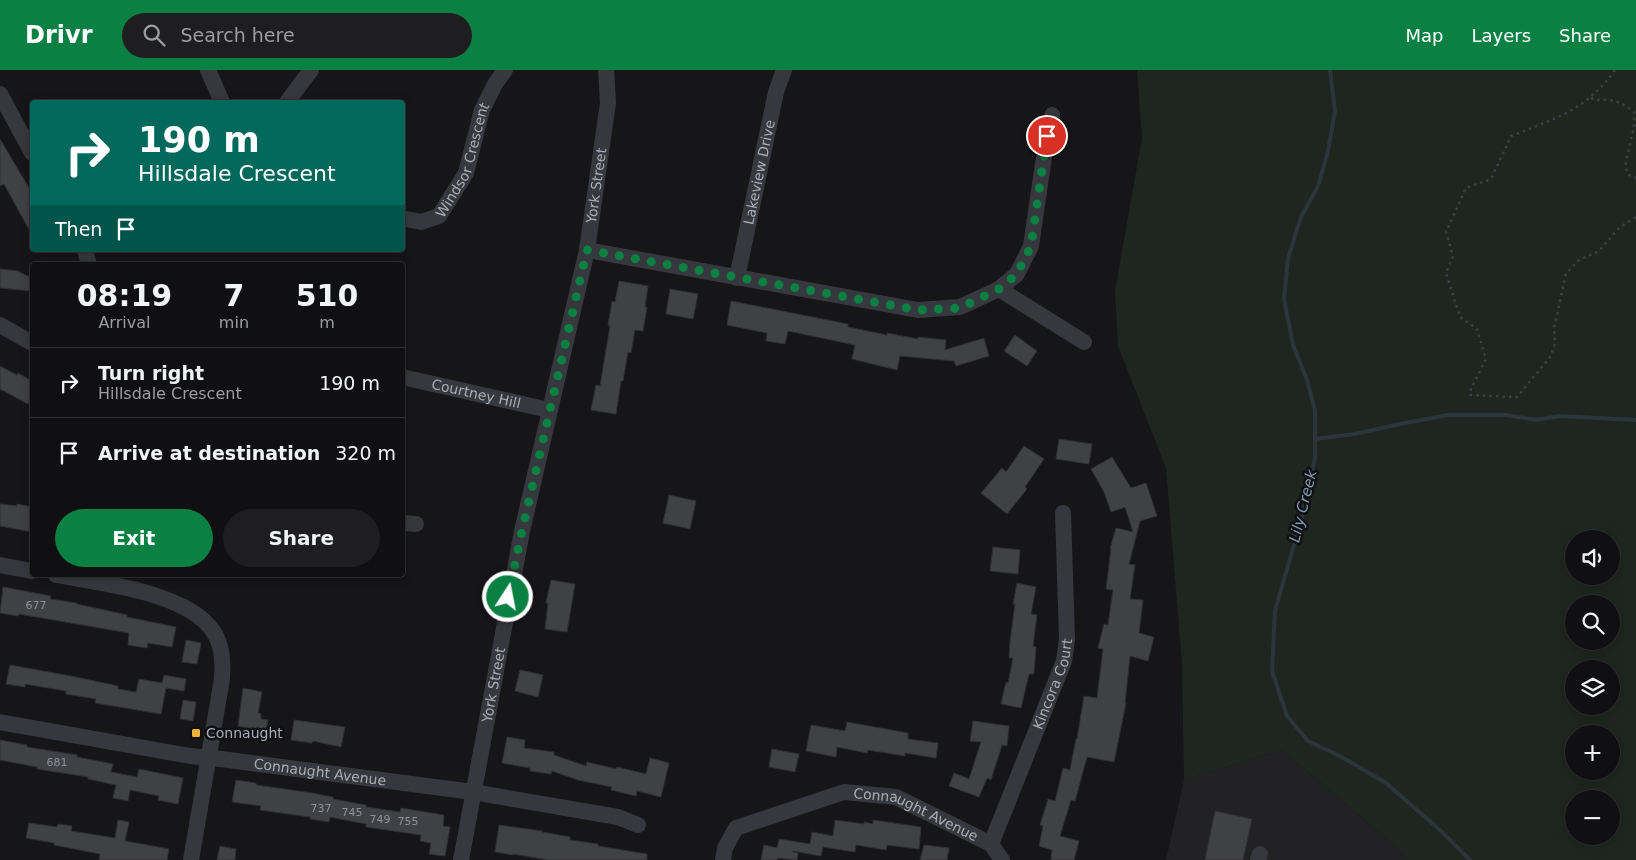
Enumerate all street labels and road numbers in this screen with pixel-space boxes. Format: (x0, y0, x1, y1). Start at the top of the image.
street label: Windsor Crescent (432, 99, 493, 220)
street label: Lakeview Drive (740, 118, 778, 226)
street label: York Street (583, 146, 610, 226)
street label: Courtney Hill (430, 376, 522, 411)
street label: Kincora Court (1030, 637, 1075, 732)
street label: York Street (478, 646, 508, 725)
street label: Connaught Avenue (253, 755, 387, 789)
street label: Connaught Avenue (853, 785, 981, 844)

